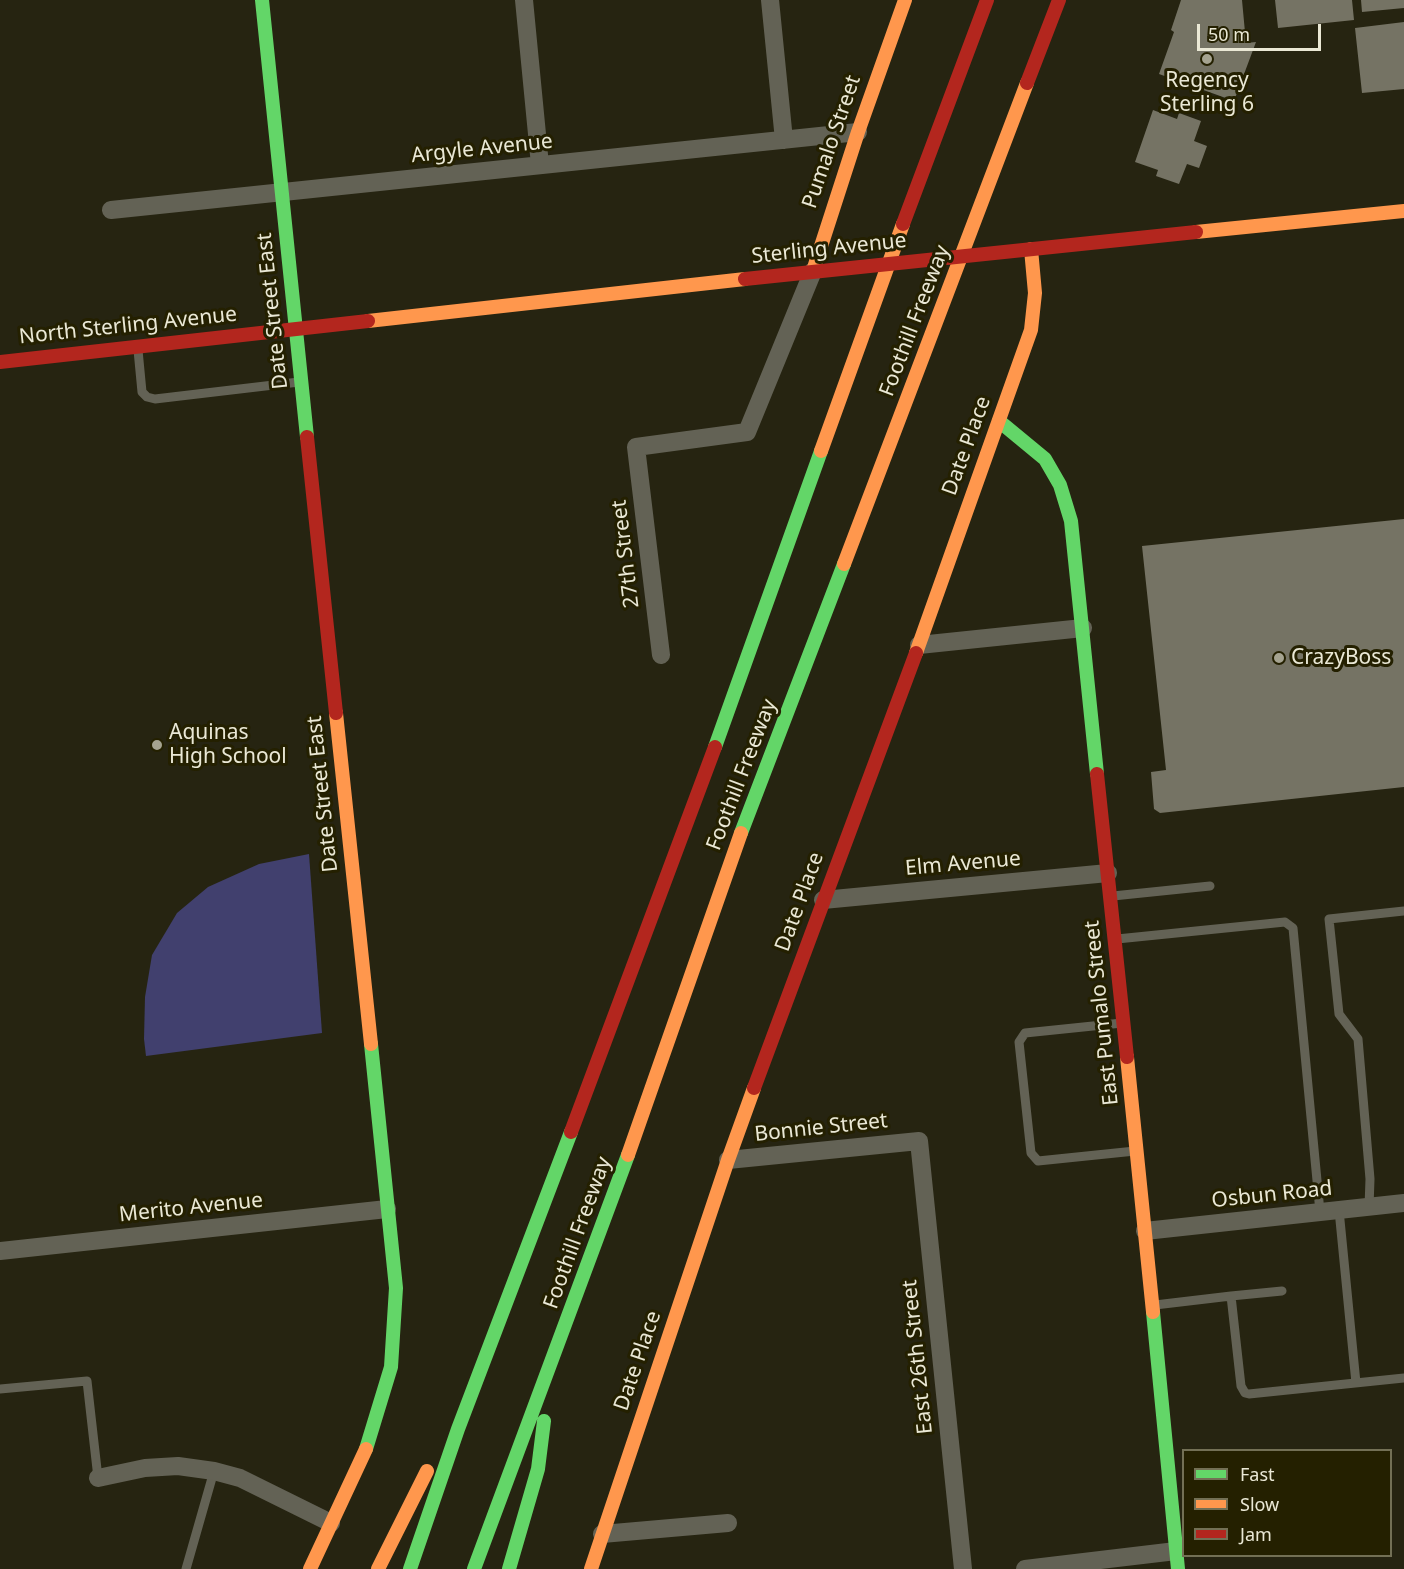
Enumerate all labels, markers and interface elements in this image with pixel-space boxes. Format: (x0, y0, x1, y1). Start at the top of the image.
scale bar (1200, 12, 1324, 50)
text: 50 m (1208, 22, 1250, 46)
marker: Regency Sterling 6 (1200, 52, 1214, 66)
place label: Regency Sterling 6 (1160, 68, 1254, 118)
street label: Pumalo Street (797, 72, 867, 212)
street label: Argyle Avenue (410, 129, 554, 169)
street label: Sterling Avenue (750, 228, 908, 270)
street label: Date Street East (252, 232, 294, 390)
street label: Foothill Freeway (875, 242, 955, 400)
street label: North Sterling Avenue (18, 302, 238, 350)
street label: Date Place (937, 393, 997, 499)
street label: 27th Street (607, 499, 645, 609)
place label: CrazyBoss (1291, 645, 1391, 671)
marker: CrazyBoss (1272, 651, 1286, 665)
street label: Foothill Freeway (702, 696, 782, 854)
street label: Date Street East (302, 715, 344, 873)
place label: Aquinas High School (169, 720, 287, 770)
marker: Aquinas High School (150, 738, 164, 752)
street label: Elm Avenue (904, 846, 1022, 882)
street label: Date Place (770, 849, 830, 955)
street label: East Pumalo Street (1080, 919, 1124, 1107)
street label: Bonnie Street (753, 1108, 889, 1148)
street label: Foothill Freeway (539, 1154, 617, 1312)
street label: Osbun Road (1210, 1176, 1334, 1214)
street label: Merito Avenue (118, 1188, 264, 1228)
street label: East 26th Street (897, 1278, 939, 1436)
street label: Date Place (609, 1308, 667, 1414)
legend (1182, 1449, 1392, 1557)
text: Fast (1240, 1462, 1275, 1486)
text: Slow (1240, 1492, 1279, 1516)
text: Jam (1240, 1522, 1272, 1546)

